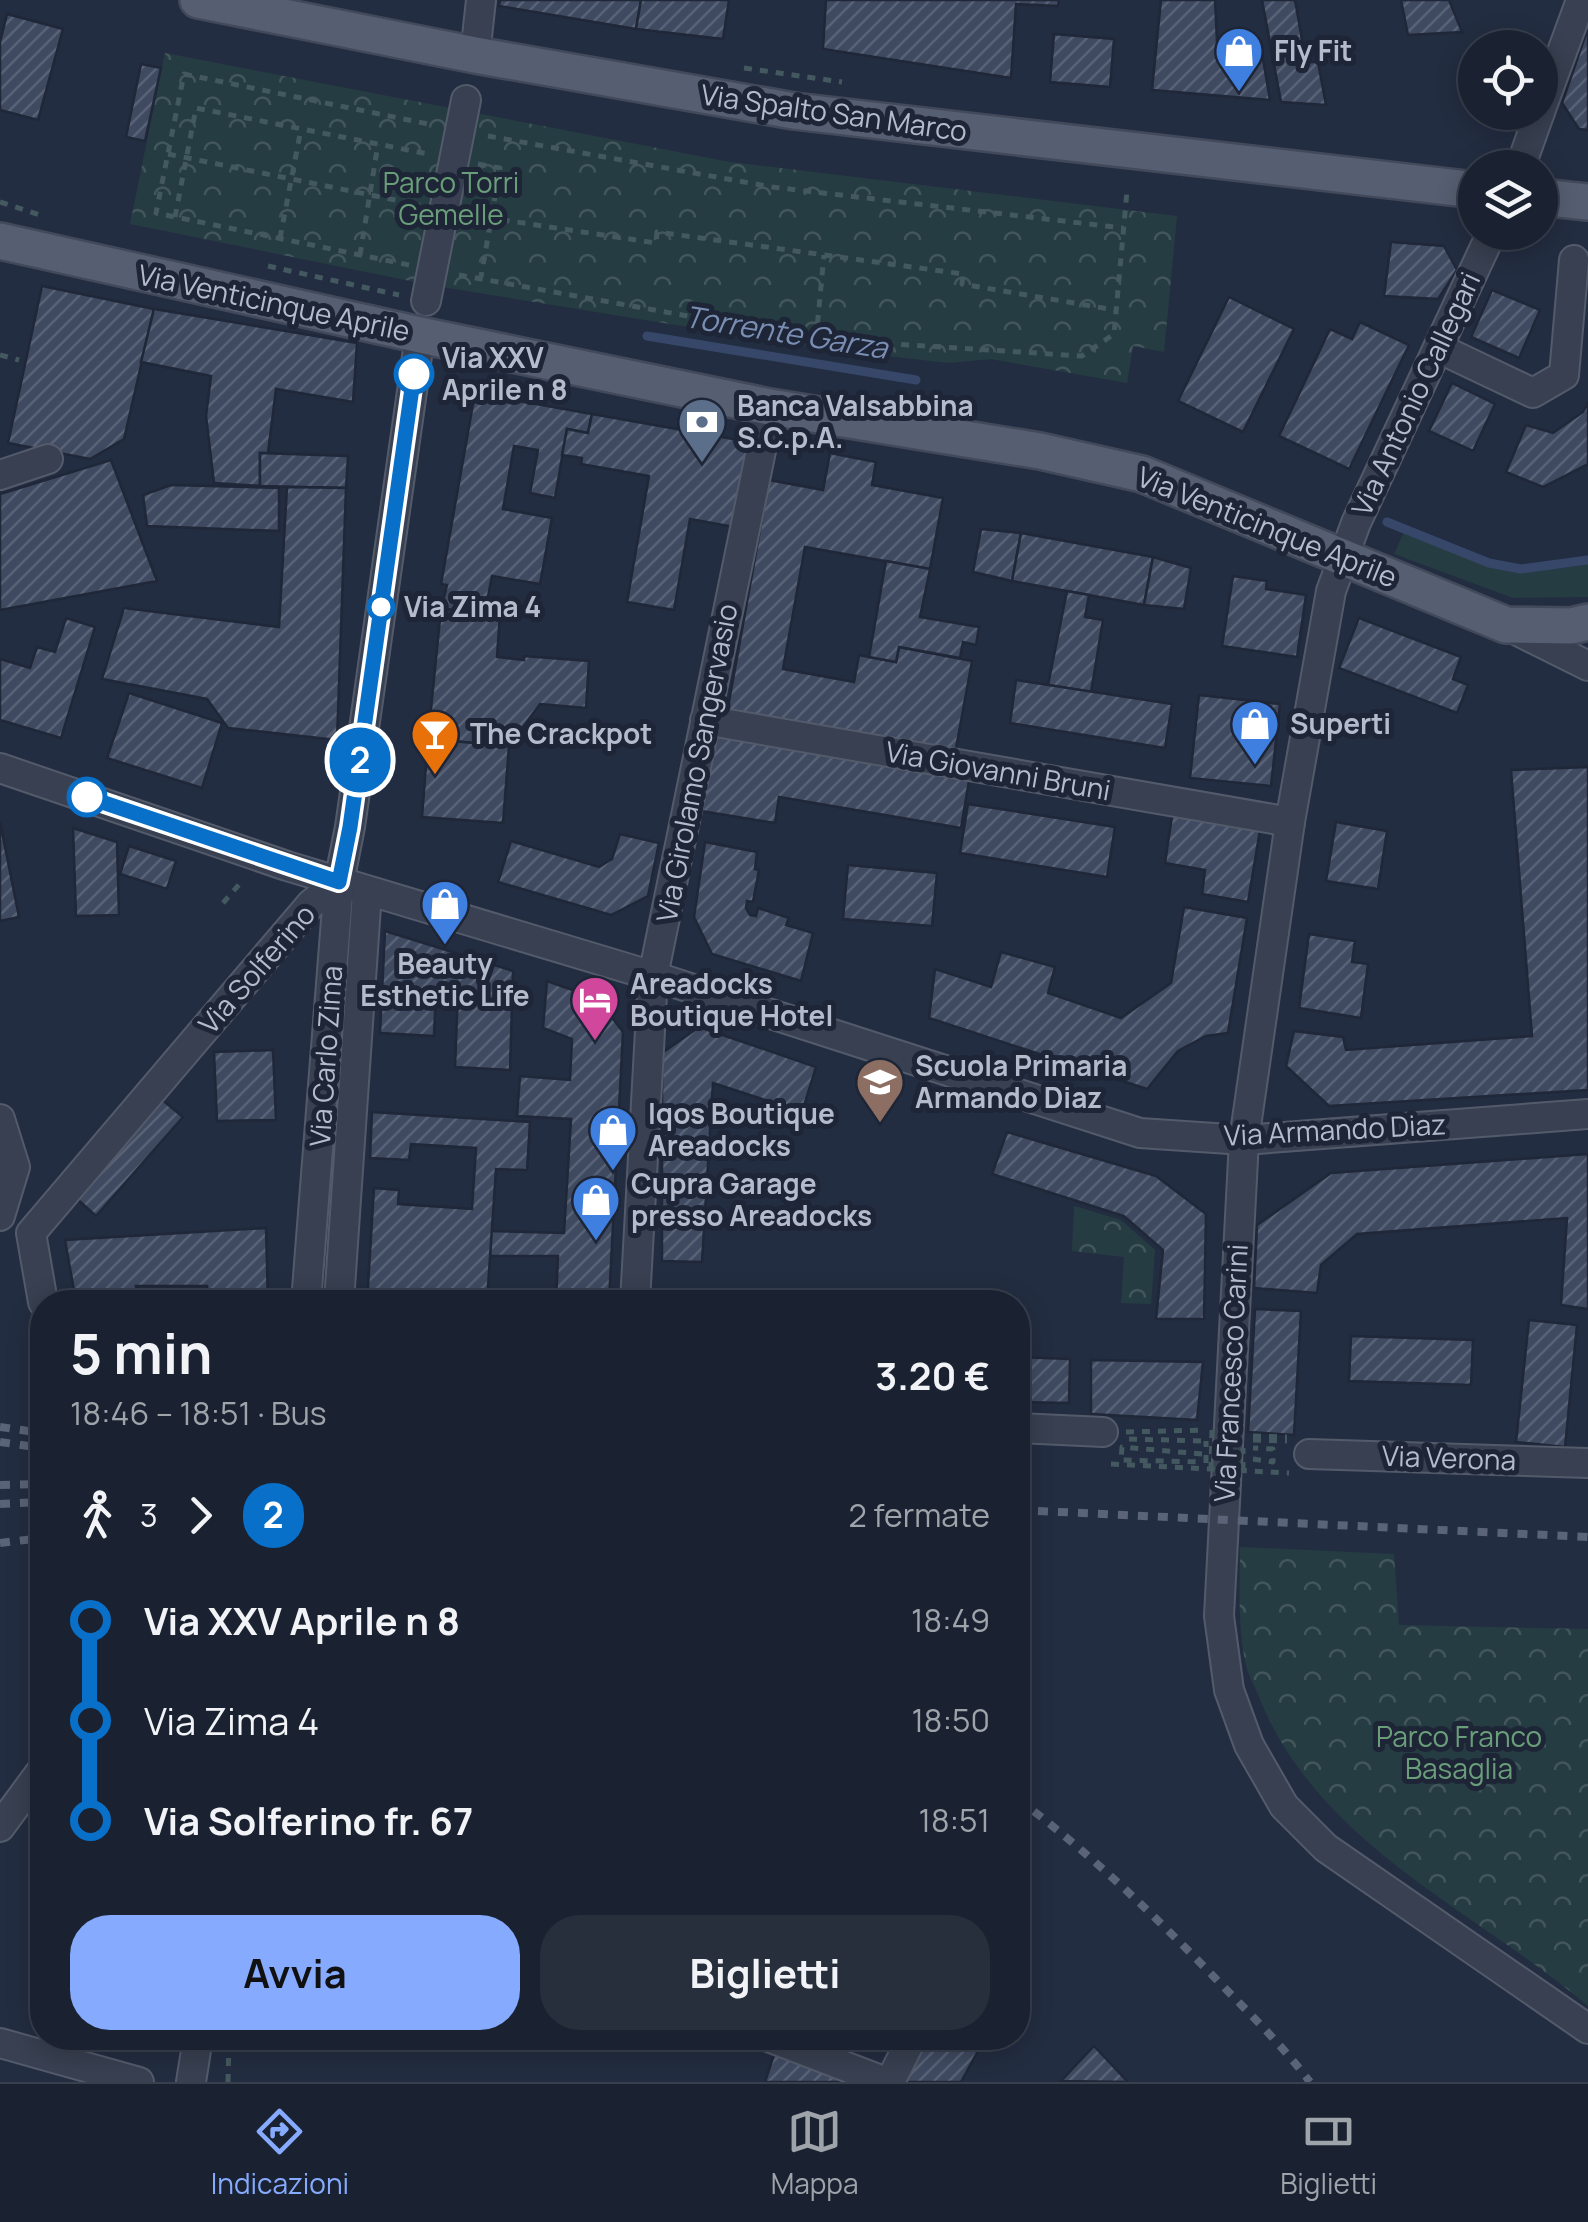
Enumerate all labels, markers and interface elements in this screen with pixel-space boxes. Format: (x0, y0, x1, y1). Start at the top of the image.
shop icon: Fly Fit (1213, 25, 1265, 93)
map controls (1458, 30, 1558, 250)
button: locate (1458, 30, 1558, 130)
place label: Fly Fit (1274, 31, 1352, 69)
street label: Via Spalto San Marco (699, 75, 970, 150)
button: layers (1458, 150, 1558, 250)
park label: Parco Torri Gemelle (383, 163, 519, 233)
street label: Via Venticinque Aprile (135, 255, 414, 349)
street label: Via Antonio Callegari (1342, 266, 1488, 522)
water label: Torrente Garza (682, 295, 892, 368)
place label: Via XXV Aprile n 8 (442, 338, 568, 408)
marker: Via XXV Aprile n 8 (395, 355, 433, 393)
place label: Banca Valsabbina S.C.p.A. (737, 386, 974, 456)
bank icon: Banca Valsabbina S.C.p.A. (676, 396, 728, 464)
street label: Via Venticinque Aprile (1132, 457, 1403, 596)
place label: Via Zima 4 (404, 587, 541, 625)
marker: Via Zima 4 (368, 594, 394, 620)
street label: Via Girolamo Sangervasio (646, 600, 746, 925)
shop icon: Superti (1229, 698, 1281, 766)
place label: Superti (1290, 704, 1391, 742)
bar icon: The Crackpot (409, 708, 461, 776)
place label: The Crackpot (470, 714, 652, 752)
line badge: 2 (328, 728, 392, 792)
street label: Via Giovanni Bruni (883, 732, 1114, 808)
text: 2 (350, 736, 370, 784)
unlabelled marker (68, 778, 106, 816)
shop icon: Beauty Esthetic Life (419, 878, 471, 946)
street label: Via Solferino (189, 896, 323, 1041)
place label: Beauty Esthetic Life (360, 944, 530, 1014)
street label: Via Carlo Zima (300, 964, 350, 1148)
place label: Areadocks Boutique Hotel (630, 964, 833, 1034)
hotel icon: Areadocks Boutique Hotel (569, 974, 621, 1042)
place label: Scuola Primaria Armando Diaz (915, 1046, 1127, 1116)
school or university icon: Scuola Primaria Armando Diaz (854, 1056, 906, 1124)
place label: Iqos Boutique Areadocks (648, 1094, 835, 1164)
shop icon: Iqos Boutique Areadocks (587, 1104, 639, 1172)
street label: Via Armando Diaz (1223, 1104, 1447, 1154)
place label: Cupra Garage presso Areadocks (631, 1164, 872, 1234)
shop icon: Cupra Garage presso Areadocks (570, 1174, 622, 1242)
street label: Via Francesco Carini (1204, 1243, 1256, 1503)
text: 5 min (70, 1315, 213, 1391)
text: 3.20 € (875, 1349, 990, 1401)
text: 18:46 – 18:51 · Bus (70, 1391, 326, 1435)
street label: Via Verona (1381, 1436, 1517, 1478)
icon: walk (70, 1488, 125, 1543)
icon: forward (173, 1488, 228, 1543)
text: 2 (263, 1491, 284, 1539)
text: 3 (140, 1493, 158, 1537)
text: 2 fermate (849, 1493, 990, 1537)
text: Via XXV Aprile n 8 (144, 1594, 460, 1646)
text: 18:49 (911, 1598, 990, 1642)
text: Via Zima 4 (144, 1694, 319, 1746)
text: 18:50 (911, 1698, 990, 1742)
park label: Parco Franco Basaglia (1376, 1717, 1542, 1787)
text: Via Solferino fr. 67 (144, 1794, 473, 1846)
text: 18:51 (918, 1798, 990, 1842)
button: Avvia (70, 1915, 520, 2030)
button: Biglietti (540, 1915, 990, 2030)
tab: Indicazioni (211, 2104, 349, 2202)
tab: Mappa (771, 2104, 859, 2202)
tab: Biglietti (1280, 2104, 1377, 2202)

